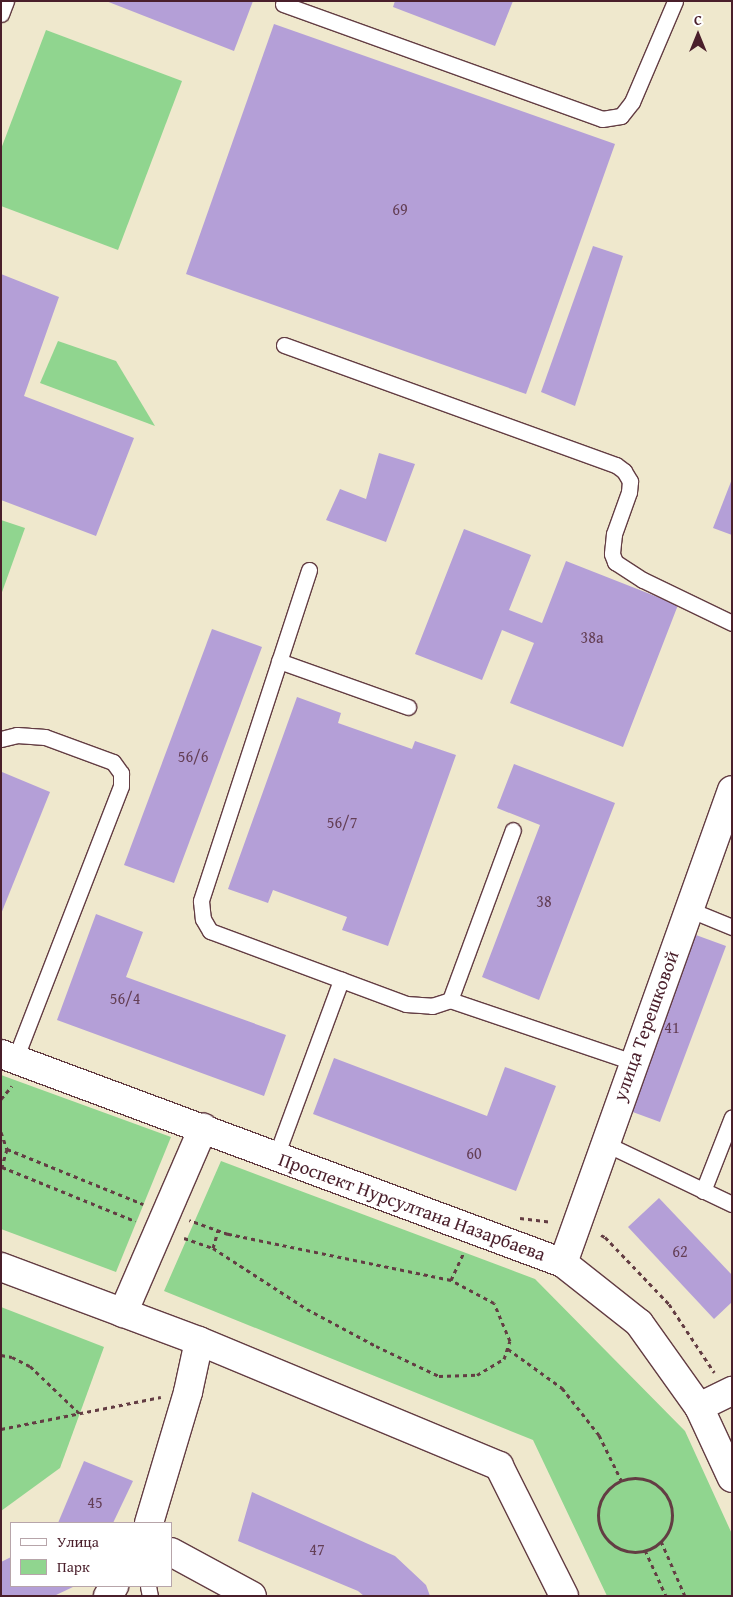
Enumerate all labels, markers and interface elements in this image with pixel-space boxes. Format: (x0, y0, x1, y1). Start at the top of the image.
north arrow (673, 10, 723, 60)
text: С (694, 10, 702, 30)
house number: 69 (392, 199, 408, 219)
house number: 38а (580, 627, 604, 647)
house number: 56/6 (178, 746, 208, 766)
house number: 56/7 (327, 812, 357, 832)
house number: 38 (536, 891, 552, 911)
street label: улица Терешковой (608, 948, 684, 1104)
house number: 56/4 (110, 988, 140, 1008)
house number: 41 (664, 1017, 680, 1037)
house number: 60 (466, 1143, 482, 1163)
street label: Проспект Нурсултана Назарбаева (275, 1148, 549, 1266)
house number: 62 (672, 1241, 688, 1261)
house number: 45 (87, 1492, 103, 1512)
legend (10, 1522, 172, 1587)
text: Улица (57, 1531, 99, 1552)
house number: 47 (309, 1539, 325, 1559)
text: Парк (57, 1556, 90, 1577)

